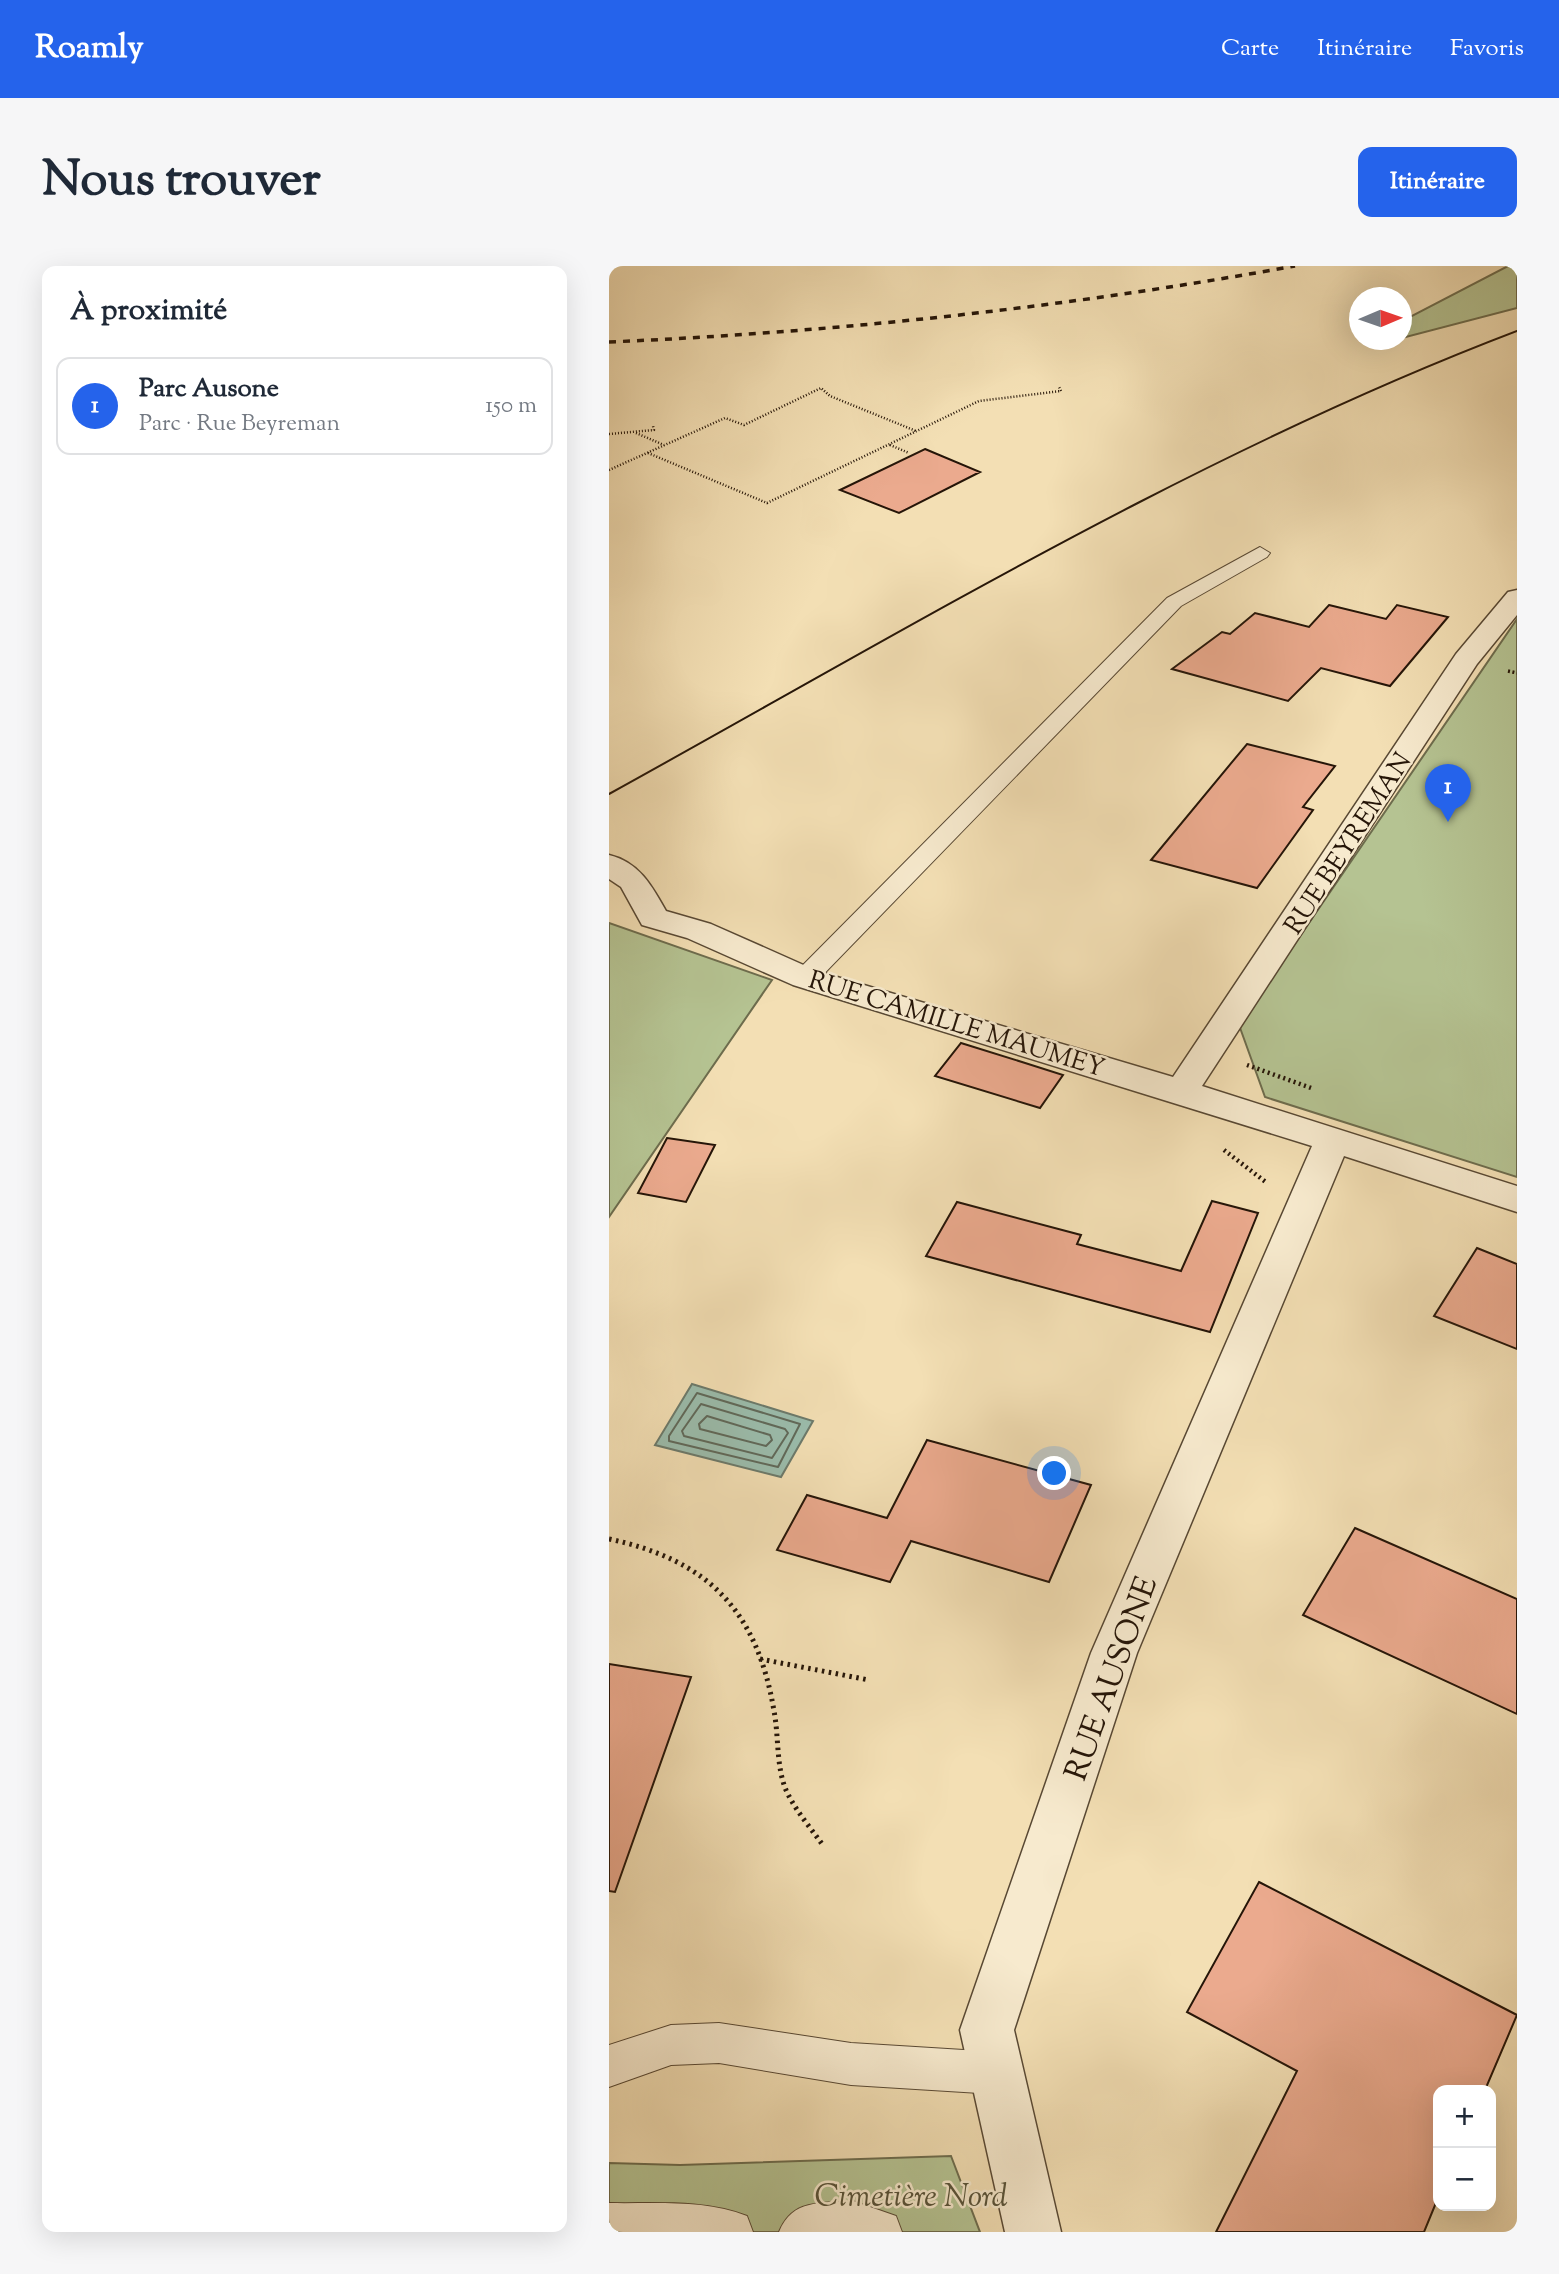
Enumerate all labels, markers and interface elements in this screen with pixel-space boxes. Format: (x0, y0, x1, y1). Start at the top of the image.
text: Roamly (35, 25, 144, 73)
text: Carte (1221, 32, 1279, 66)
text: Itinéraire (1317, 32, 1412, 66)
text: Favoris (1450, 32, 1524, 66)
text: Nous trouver (42, 147, 321, 217)
button: Itinéraire (1358, 147, 1517, 217)
north arrow (1349, 287, 1412, 350)
text: À proximité (70, 290, 227, 333)
text: Parc Ausone (139, 371, 279, 408)
text: 1 (91, 390, 99, 423)
text: 150 m (485, 390, 537, 423)
text: Parc · Rue Beyreman (139, 408, 340, 441)
street label: RUE BEYREMAN (1276, 746, 1422, 943)
pin: 1 (1425, 764, 1471, 822)
street label: RUE CAMILLE MAUMEY (803, 963, 1109, 1088)
your location (1037, 1456, 1071, 1490)
street label: RUE AUSONE (1055, 1570, 1171, 1788)
map controls (1433, 2085, 1496, 2211)
button: + (1433, 2085, 1496, 2148)
button: − (1433, 2148, 1496, 2211)
park label: Cimetière Nord (814, 2175, 1008, 2221)

